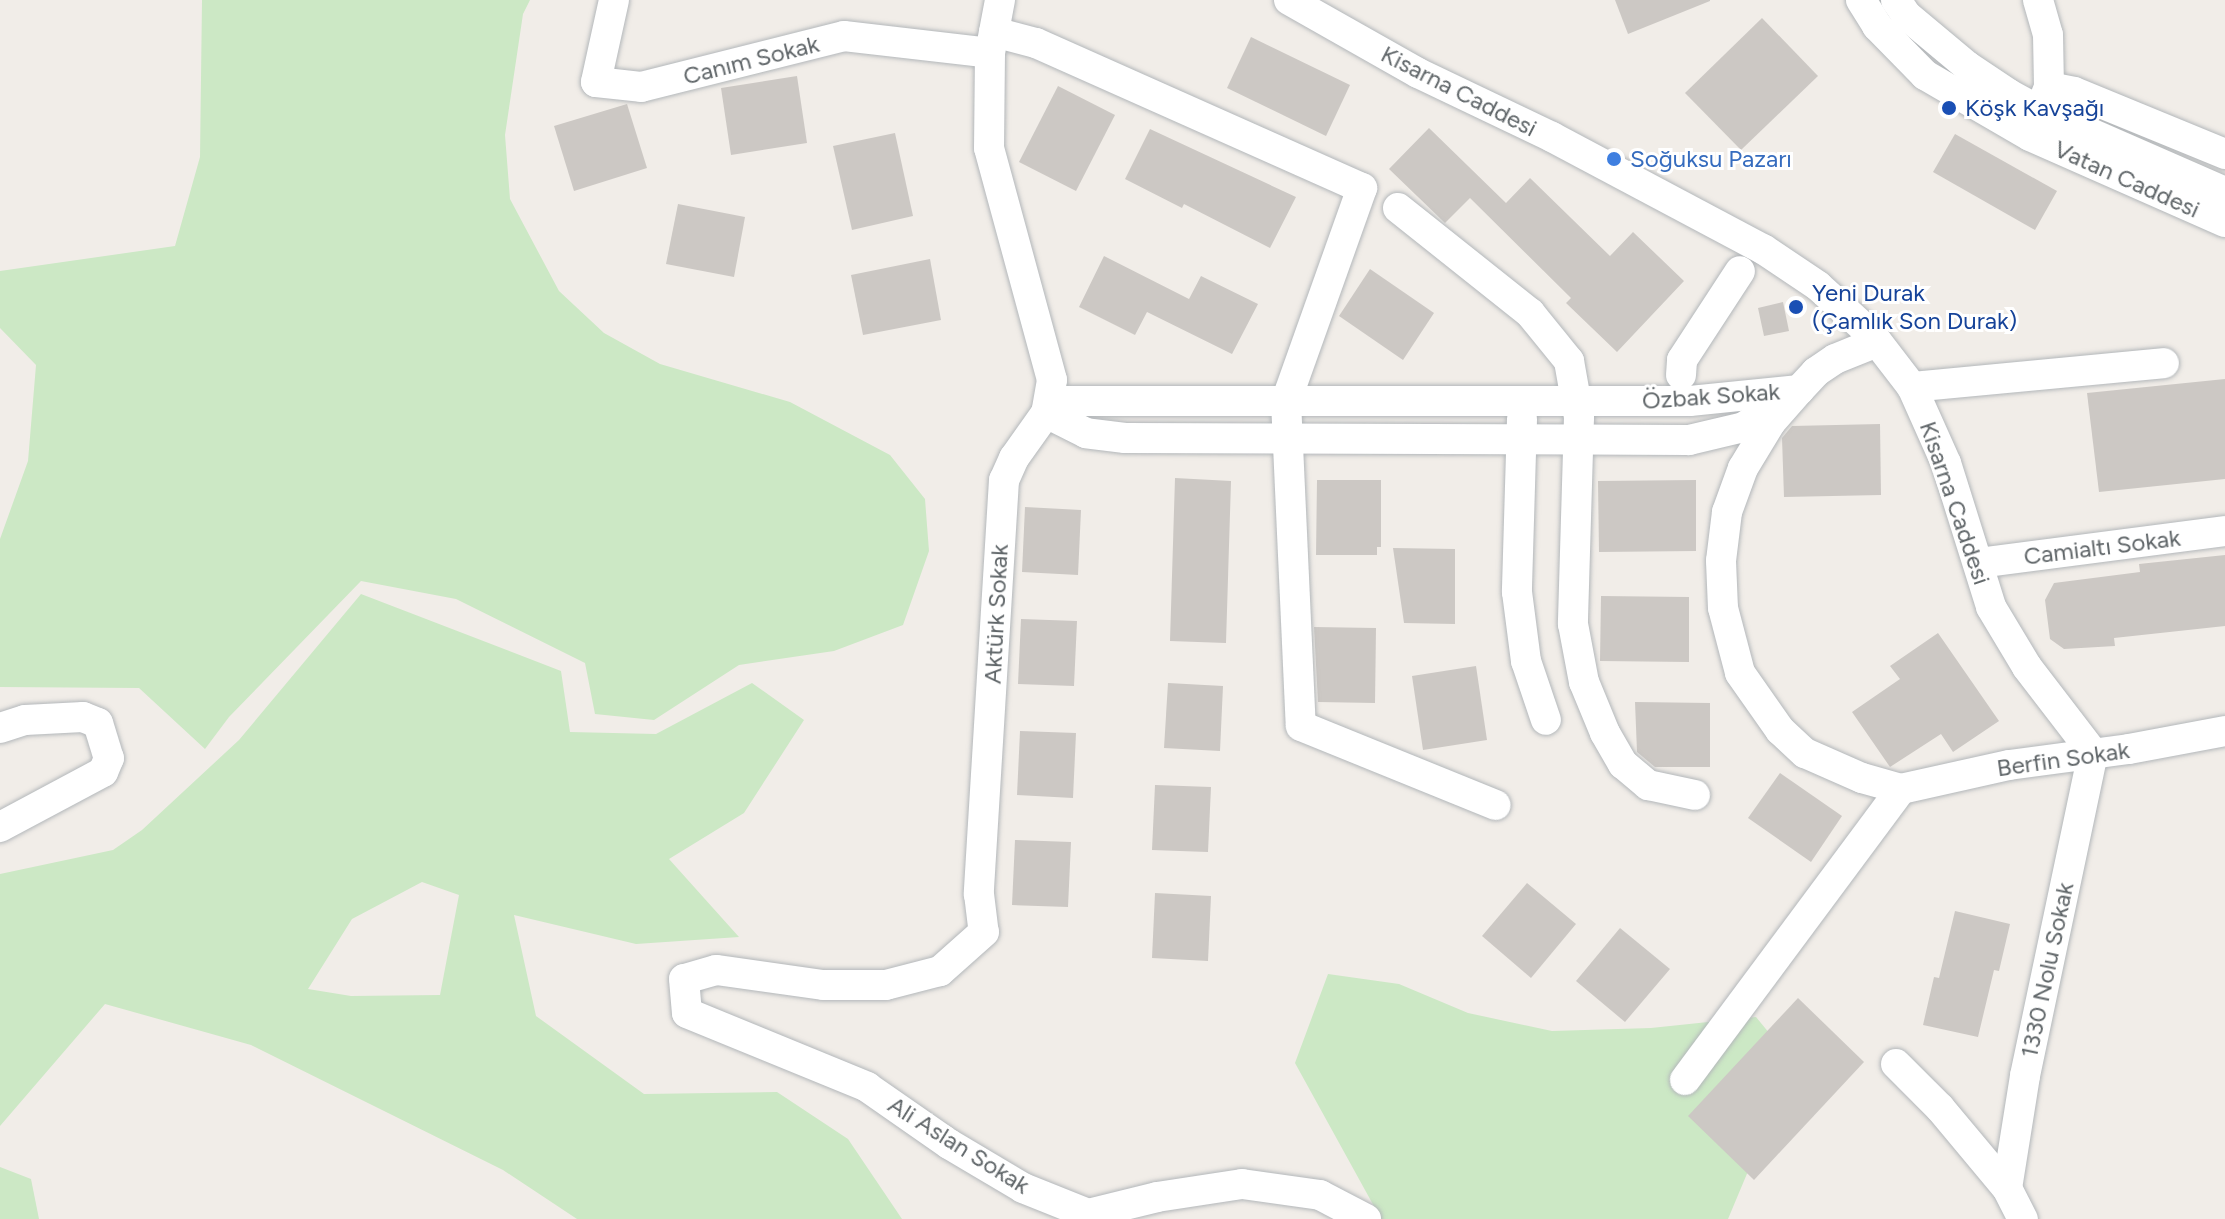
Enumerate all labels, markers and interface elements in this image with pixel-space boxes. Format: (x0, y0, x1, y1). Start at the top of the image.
street label: Canım Sokak (680, 29, 822, 91)
street label: Kisarna Caddesi (1376, 39, 1542, 143)
place label: Köşk Kavşağı (1965, 94, 2104, 122)
marker: Köşk Kavşağı (1940, 99, 1958, 117)
street label: Vatan Caddesi (2050, 134, 2204, 224)
place label: Soğuksu Pazarı (1630, 145, 1792, 173)
marker: Soğuksu Pazarı (1605, 150, 1623, 168)
place label: Yeni Durak (Çamlık Son Durak) (1812, 279, 2017, 335)
marker: Yeni Durak (Çamlık Son Durak) (1787, 298, 1805, 316)
street label: Özbak Sokak (1641, 377, 1781, 415)
street label: Kisarna Caddesi (1914, 418, 1996, 588)
street label: Camialtı Sokak (2022, 523, 2182, 571)
street label: Aktürk Sokak (978, 543, 1014, 685)
street label: Berfin Sokak (1995, 735, 2131, 783)
street label: 1330 Nolu Sokak (2014, 880, 2080, 1060)
street label: Ali Aslan Sokak (883, 1090, 1035, 1200)

